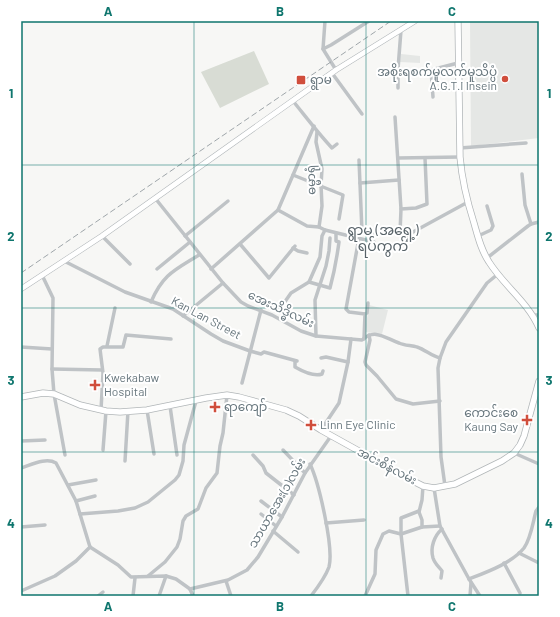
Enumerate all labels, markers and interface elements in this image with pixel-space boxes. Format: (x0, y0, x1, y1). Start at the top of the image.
text: A (104, 3, 113, 19)
text: B (276, 3, 284, 19)
text: C (448, 3, 456, 19)
place label: အစိုးရစက်မှုလက်မှုသိပ္ပံ A.G.T.I Insein (377, 63, 497, 92)
place label: ရွာမ (310, 72, 332, 90)
marker: ရွာမ (295, 74, 307, 86)
marker: အစိုးရစက်မှုလက်မှုသိပ္ပံ A.G.T.I Insein (500, 74, 510, 84)
text: 1 (9, 85, 13, 101)
text: 1 (547, 85, 551, 101)
street label: ဓမ္မာရုံ (302, 165, 322, 195)
district label: ရွာမ (အရှေ့) ရပ်ကွက် (347, 221, 419, 258)
text: 2 (7, 228, 15, 244)
text: 2 (545, 228, 553, 244)
street label: အေးသိဒ္ဓိလမ်း (244, 286, 317, 333)
street label: Kan Lan Street (169, 293, 244, 341)
place label: Kwekabaw Hospital (104, 370, 160, 398)
text: 3 (7, 372, 15, 388)
text: 3 (545, 372, 553, 388)
marker: Kwekabaw Hospital (89, 379, 101, 391)
place label: ရာကျော် (224, 398, 267, 417)
marker: ရာကျော် (209, 401, 221, 413)
place label: ကောင်းစေ Kaung Say (464, 404, 518, 433)
marker: ကောင်းစေ Kaung Say (521, 414, 533, 426)
place label: Linn Eye Clinic (320, 417, 395, 431)
marker: Linn Eye Clinic (305, 419, 317, 431)
street label: အင်းစိန်လမ်း (353, 443, 420, 490)
street label: သာယာအေး(၁)လမ်း (244, 454, 308, 550)
text: 4 (7, 515, 15, 531)
text: 4 (545, 515, 553, 531)
text: A (104, 598, 113, 614)
text: B (276, 598, 284, 614)
text: C (448, 598, 456, 614)

